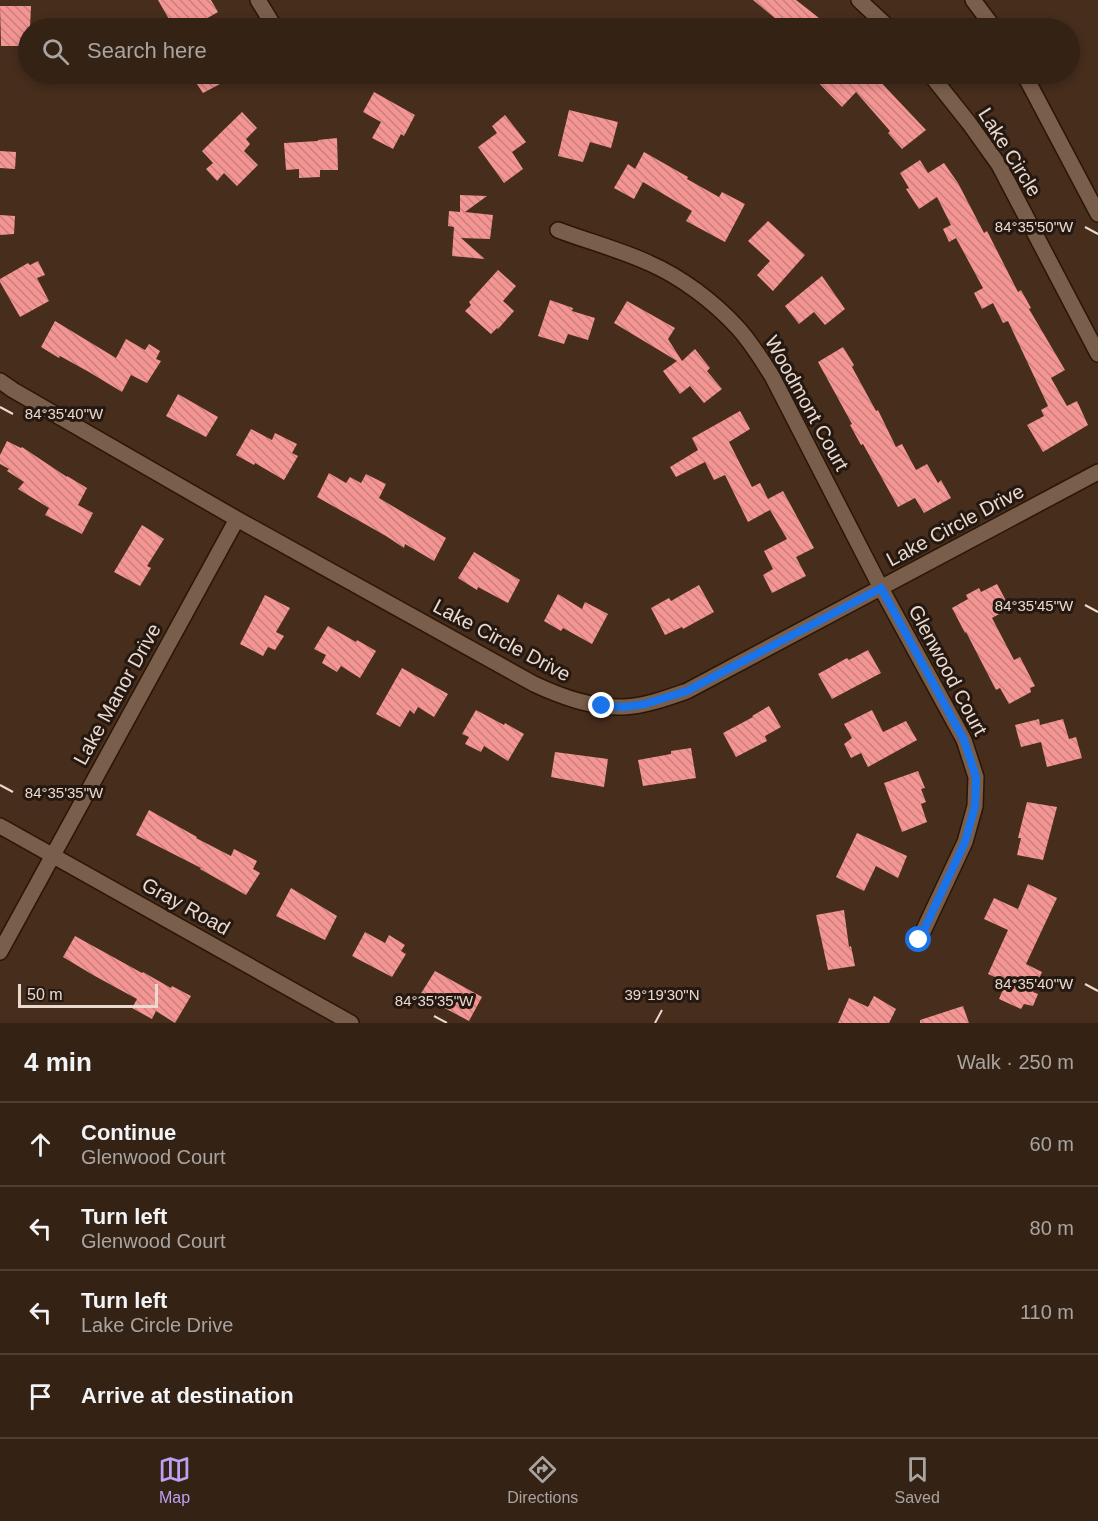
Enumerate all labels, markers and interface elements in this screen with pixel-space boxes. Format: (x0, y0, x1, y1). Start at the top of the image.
search box (18, 18, 1080, 84)
icon: search (39, 35, 72, 68)
text: Search here (87, 38, 207, 63)
street label: Lake Circle (974, 104, 1046, 200)
text: 84°35'50"W (995, 218, 1074, 235)
street label: Woodmont Court (761, 332, 853, 475)
text: 84°35'40"W (25, 405, 104, 422)
street label: Lake Circle Drive (883, 480, 1027, 570)
street label: Lake Circle Drive (430, 595, 574, 685)
text: 84°35'45"W (995, 597, 1074, 614)
street label: Glenwood Court (904, 601, 992, 739)
street label: Lake Manor Drive (69, 620, 165, 768)
route end (588, 692, 614, 718)
text: 84°35'35"W (25, 784, 104, 801)
street label: Gray Road (138, 873, 234, 939)
route start (905, 926, 931, 952)
text: 84°35'40"W (995, 975, 1074, 992)
scale bar (18, 981, 158, 1008)
text: 50 m (27, 986, 63, 1003)
text: 39°19'30"N (624, 986, 700, 1003)
text: 84°35'35"W (395, 992, 474, 1009)
text: 4 min (24, 1047, 92, 1077)
text: Walk · 250 m (957, 1051, 1074, 1073)
text: Continue (81, 1120, 176, 1145)
icon: ahead (24, 1128, 57, 1161)
text: 60 m (1030, 1133, 1074, 1155)
text: Glenwood Court (81, 1146, 226, 1168)
text: Turn left (81, 1204, 167, 1229)
icon: left (24, 1212, 57, 1245)
text: 80 m (1030, 1217, 1074, 1239)
text: Glenwood Court (81, 1230, 226, 1252)
text: Turn left (81, 1288, 167, 1313)
icon: left (24, 1296, 57, 1329)
text: 110 m (1020, 1301, 1074, 1323)
text: Lake Circle Drive (81, 1314, 233, 1336)
icon: arrive (24, 1380, 57, 1413)
text: Arrive at destination (81, 1383, 294, 1408)
tab: Map (158, 1453, 191, 1507)
tab: Directions (507, 1453, 578, 1507)
tab: Saved (895, 1453, 940, 1507)

